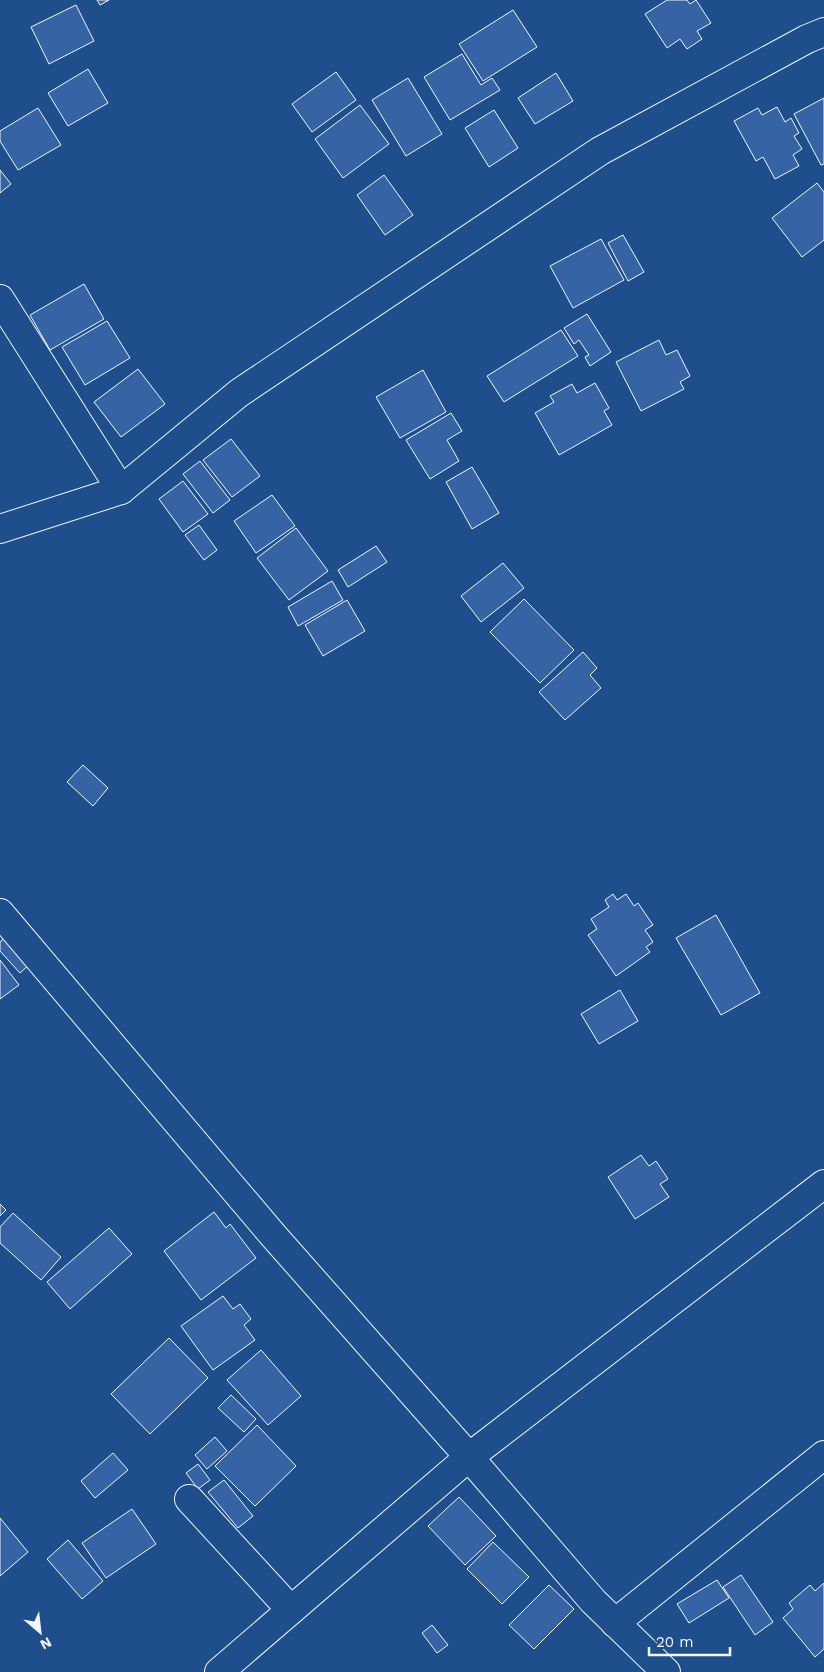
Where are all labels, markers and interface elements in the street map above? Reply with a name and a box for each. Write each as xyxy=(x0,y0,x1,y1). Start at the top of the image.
north arrow xyxy=(15,1607,65,1657)
scale bar xyxy=(649,1624,730,1656)
text: 20 m xyxy=(656,1633,694,1651)
text: N xyxy=(38,1634,54,1653)

